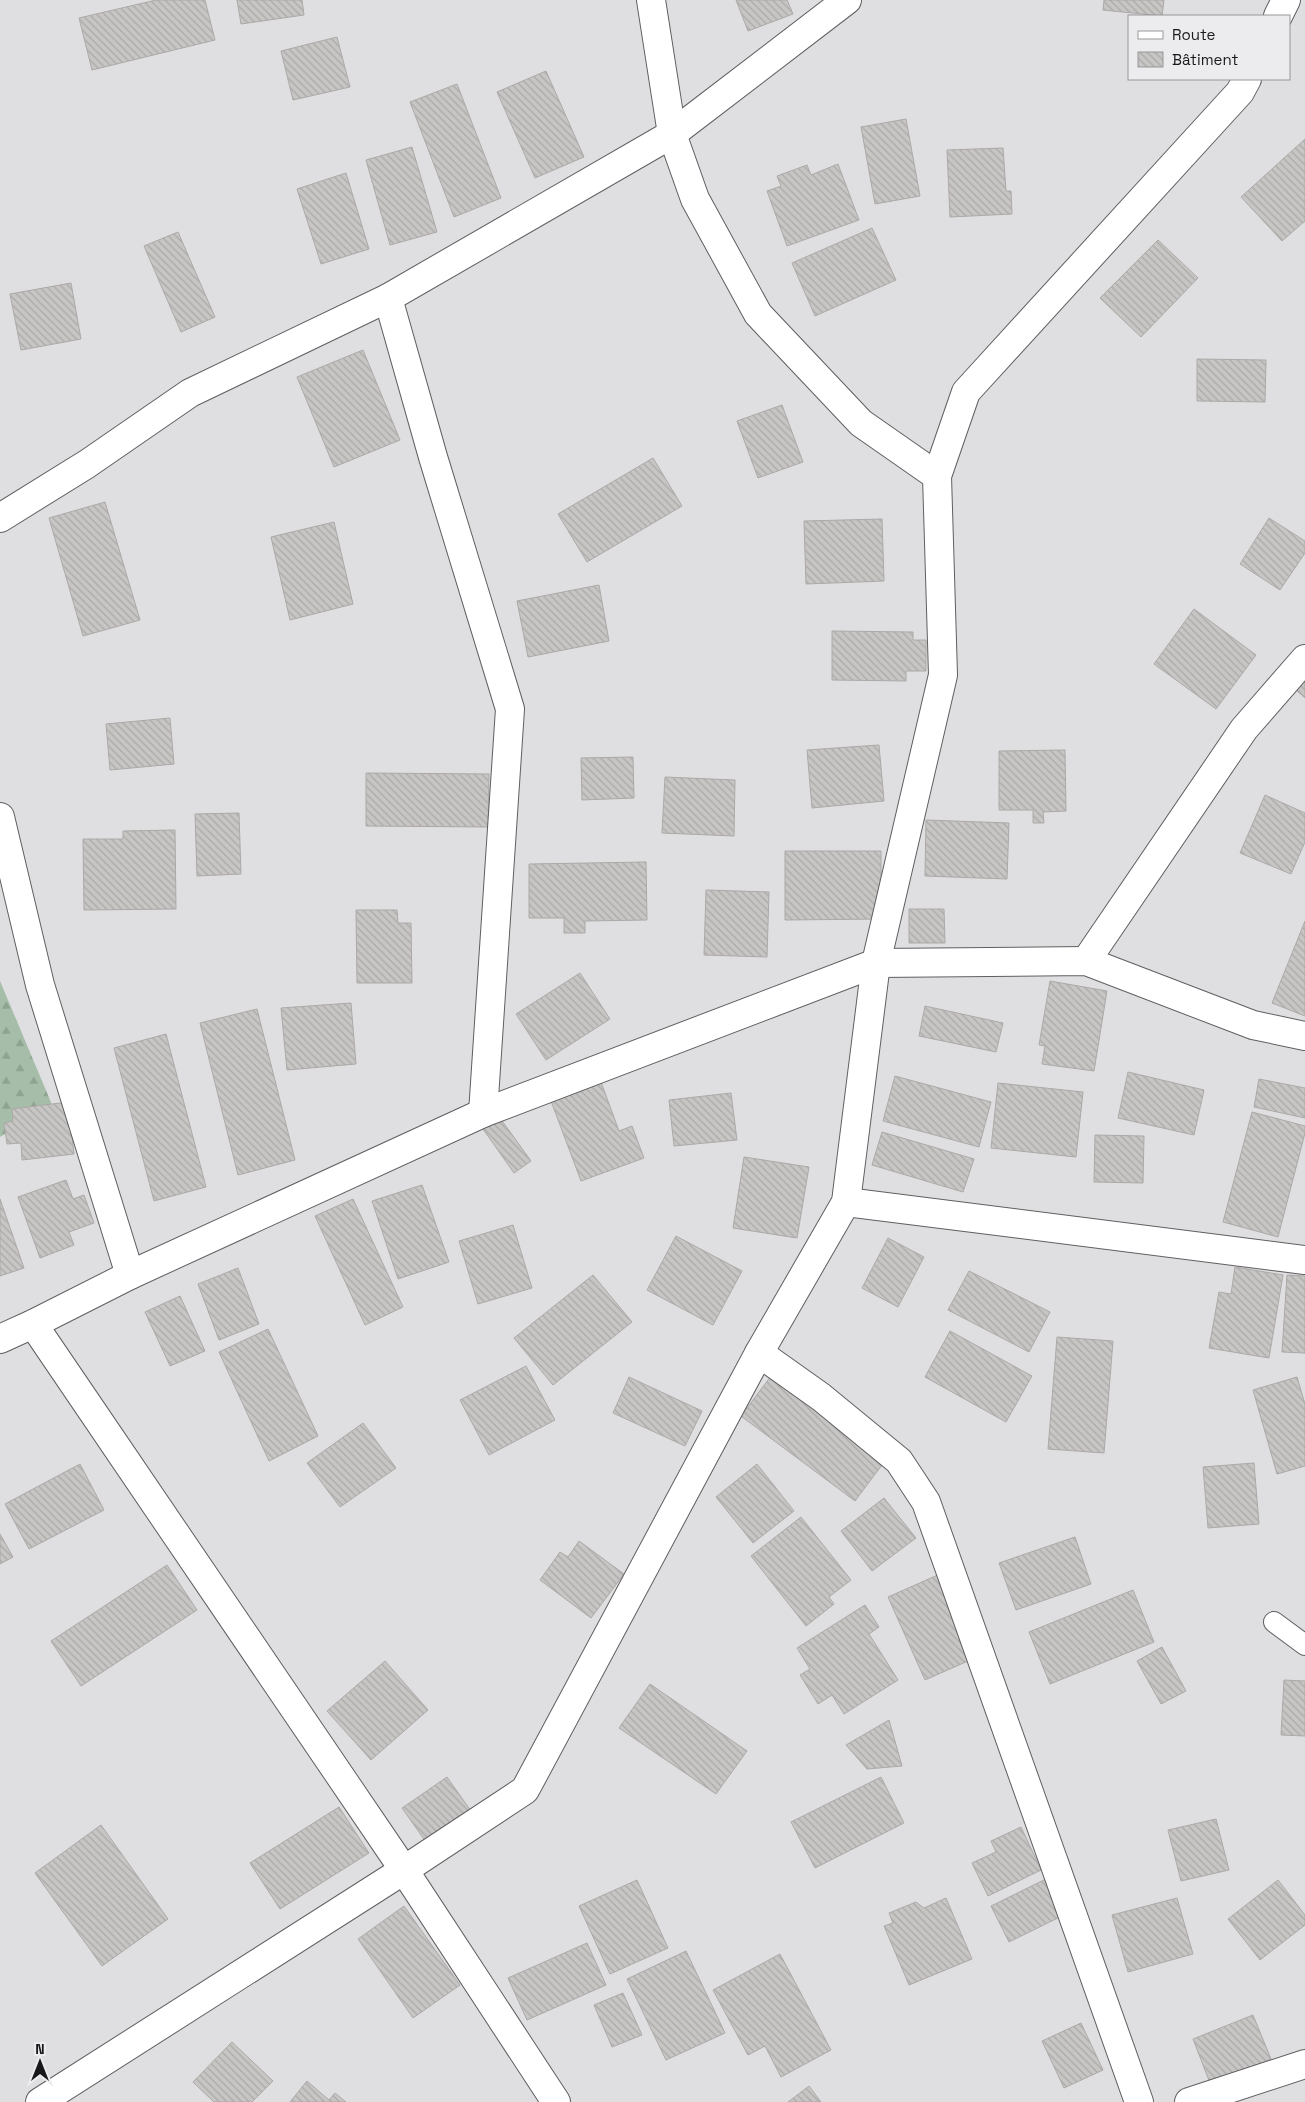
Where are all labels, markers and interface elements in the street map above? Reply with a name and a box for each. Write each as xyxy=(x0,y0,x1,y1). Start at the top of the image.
legend xyxy=(1128,15,1290,80)
text: Route xyxy=(1172,25,1216,44)
text: Bâtiment xyxy=(1172,50,1238,69)
north arrow xyxy=(15,2037,65,2087)
text: N xyxy=(35,2040,45,2058)

